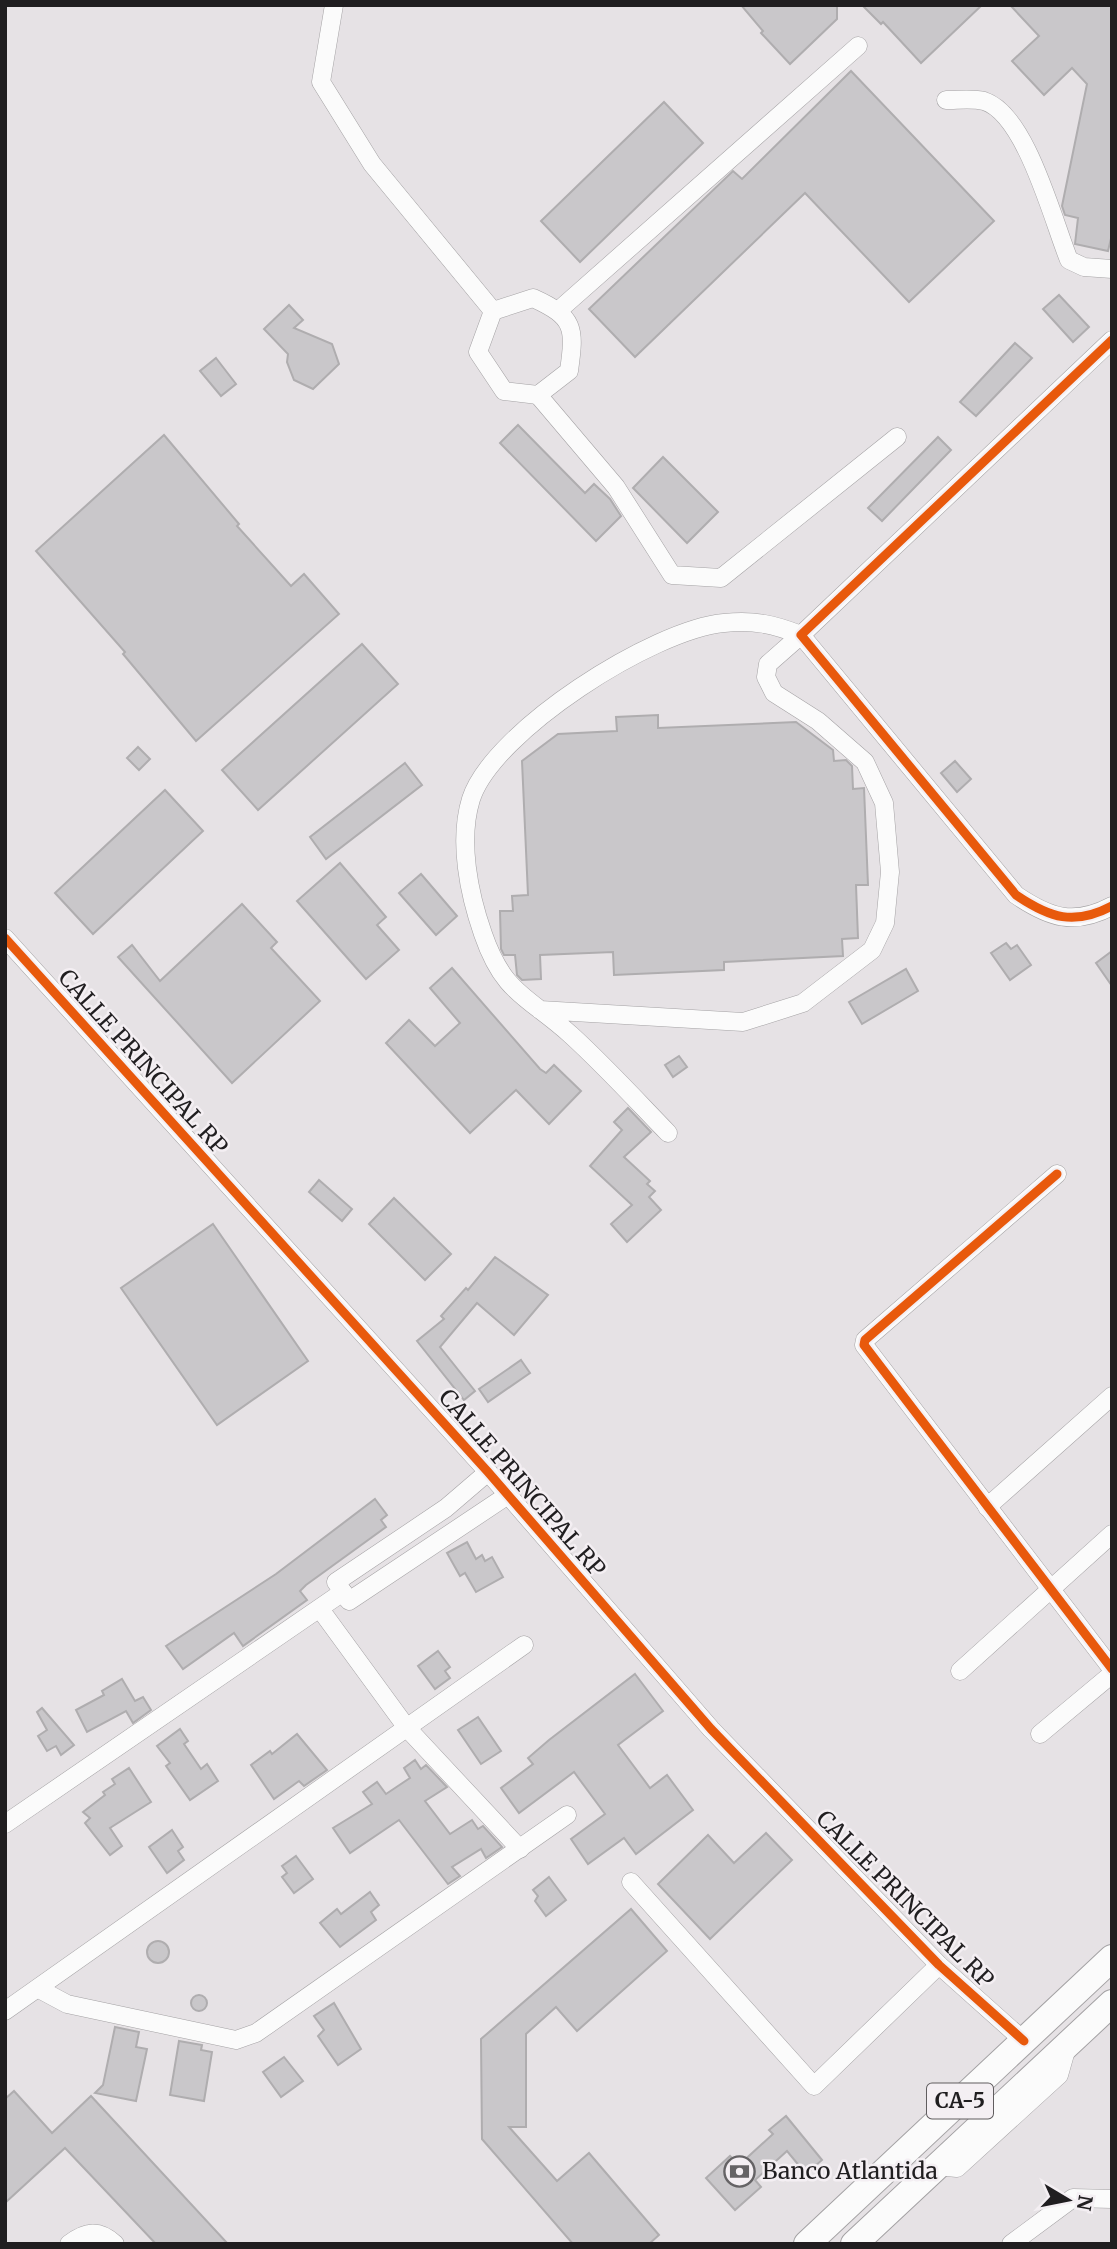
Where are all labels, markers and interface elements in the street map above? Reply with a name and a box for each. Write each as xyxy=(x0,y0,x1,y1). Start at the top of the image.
street label: CALLE PRINCIPAL RP xyxy=(52,963,234,1161)
street label: CALLE PRINCIPAL RP xyxy=(433,1383,612,1583)
street label: CALLE PRINCIPAL RP xyxy=(810,1804,1000,1994)
road number: CA-5 xyxy=(927,2084,993,2118)
bank icon: Banco Atlantida xyxy=(722,2154,756,2188)
place label: Banco Atlantida xyxy=(762,2156,938,2185)
north arrow xyxy=(1033,2165,1103,2235)
text: N xyxy=(1072,2193,1098,2212)

